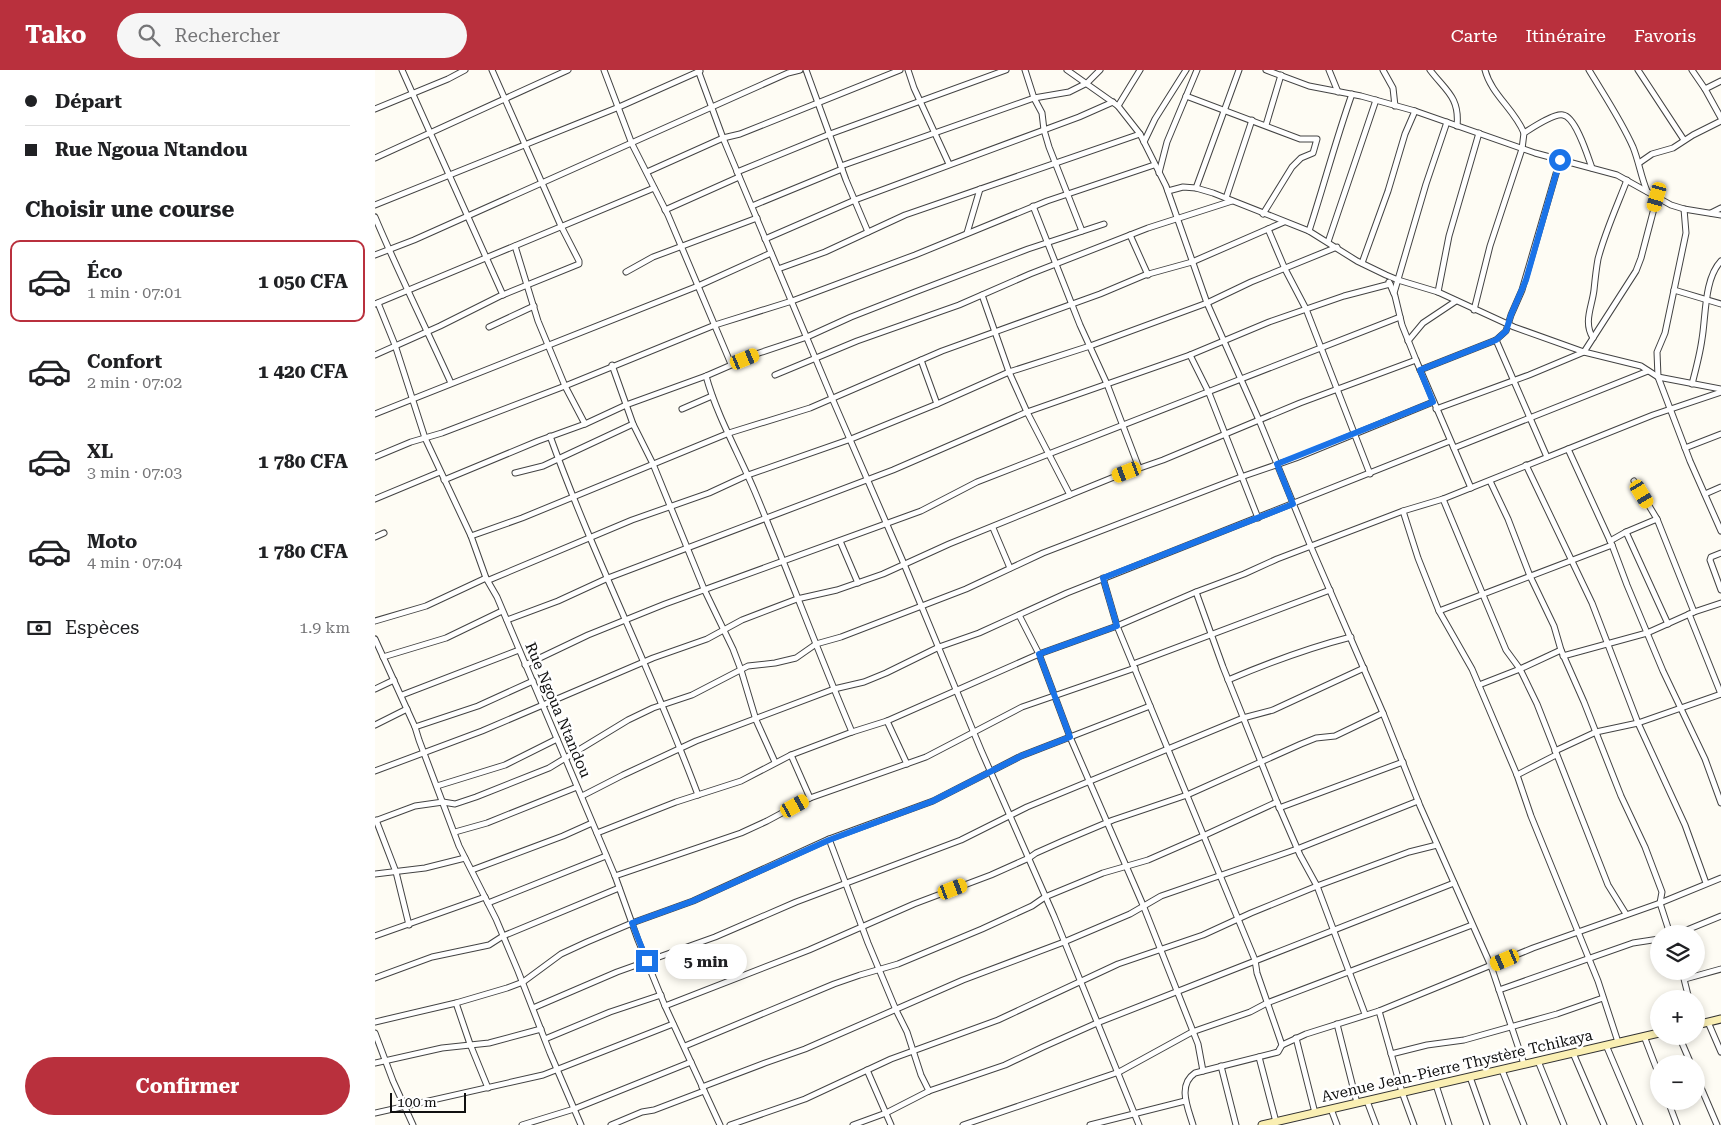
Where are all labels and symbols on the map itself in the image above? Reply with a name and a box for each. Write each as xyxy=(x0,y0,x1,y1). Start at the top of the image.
route start xyxy=(1549,149,1571,171)
car xyxy=(1645,181,1668,213)
car xyxy=(728,346,761,372)
car xyxy=(1110,460,1143,484)
car xyxy=(1627,477,1656,511)
street label: Rue Ngoua Ntandou xyxy=(521,640,595,781)
car xyxy=(778,792,811,820)
car xyxy=(936,877,969,901)
callout: 5 min xyxy=(665,944,747,978)
car xyxy=(1488,947,1521,973)
route end xyxy=(636,950,658,972)
street label: Avenue Jean-Pierre Thystère Tchikaya xyxy=(1320,1026,1594,1106)
scale bar xyxy=(390,1090,466,1113)

